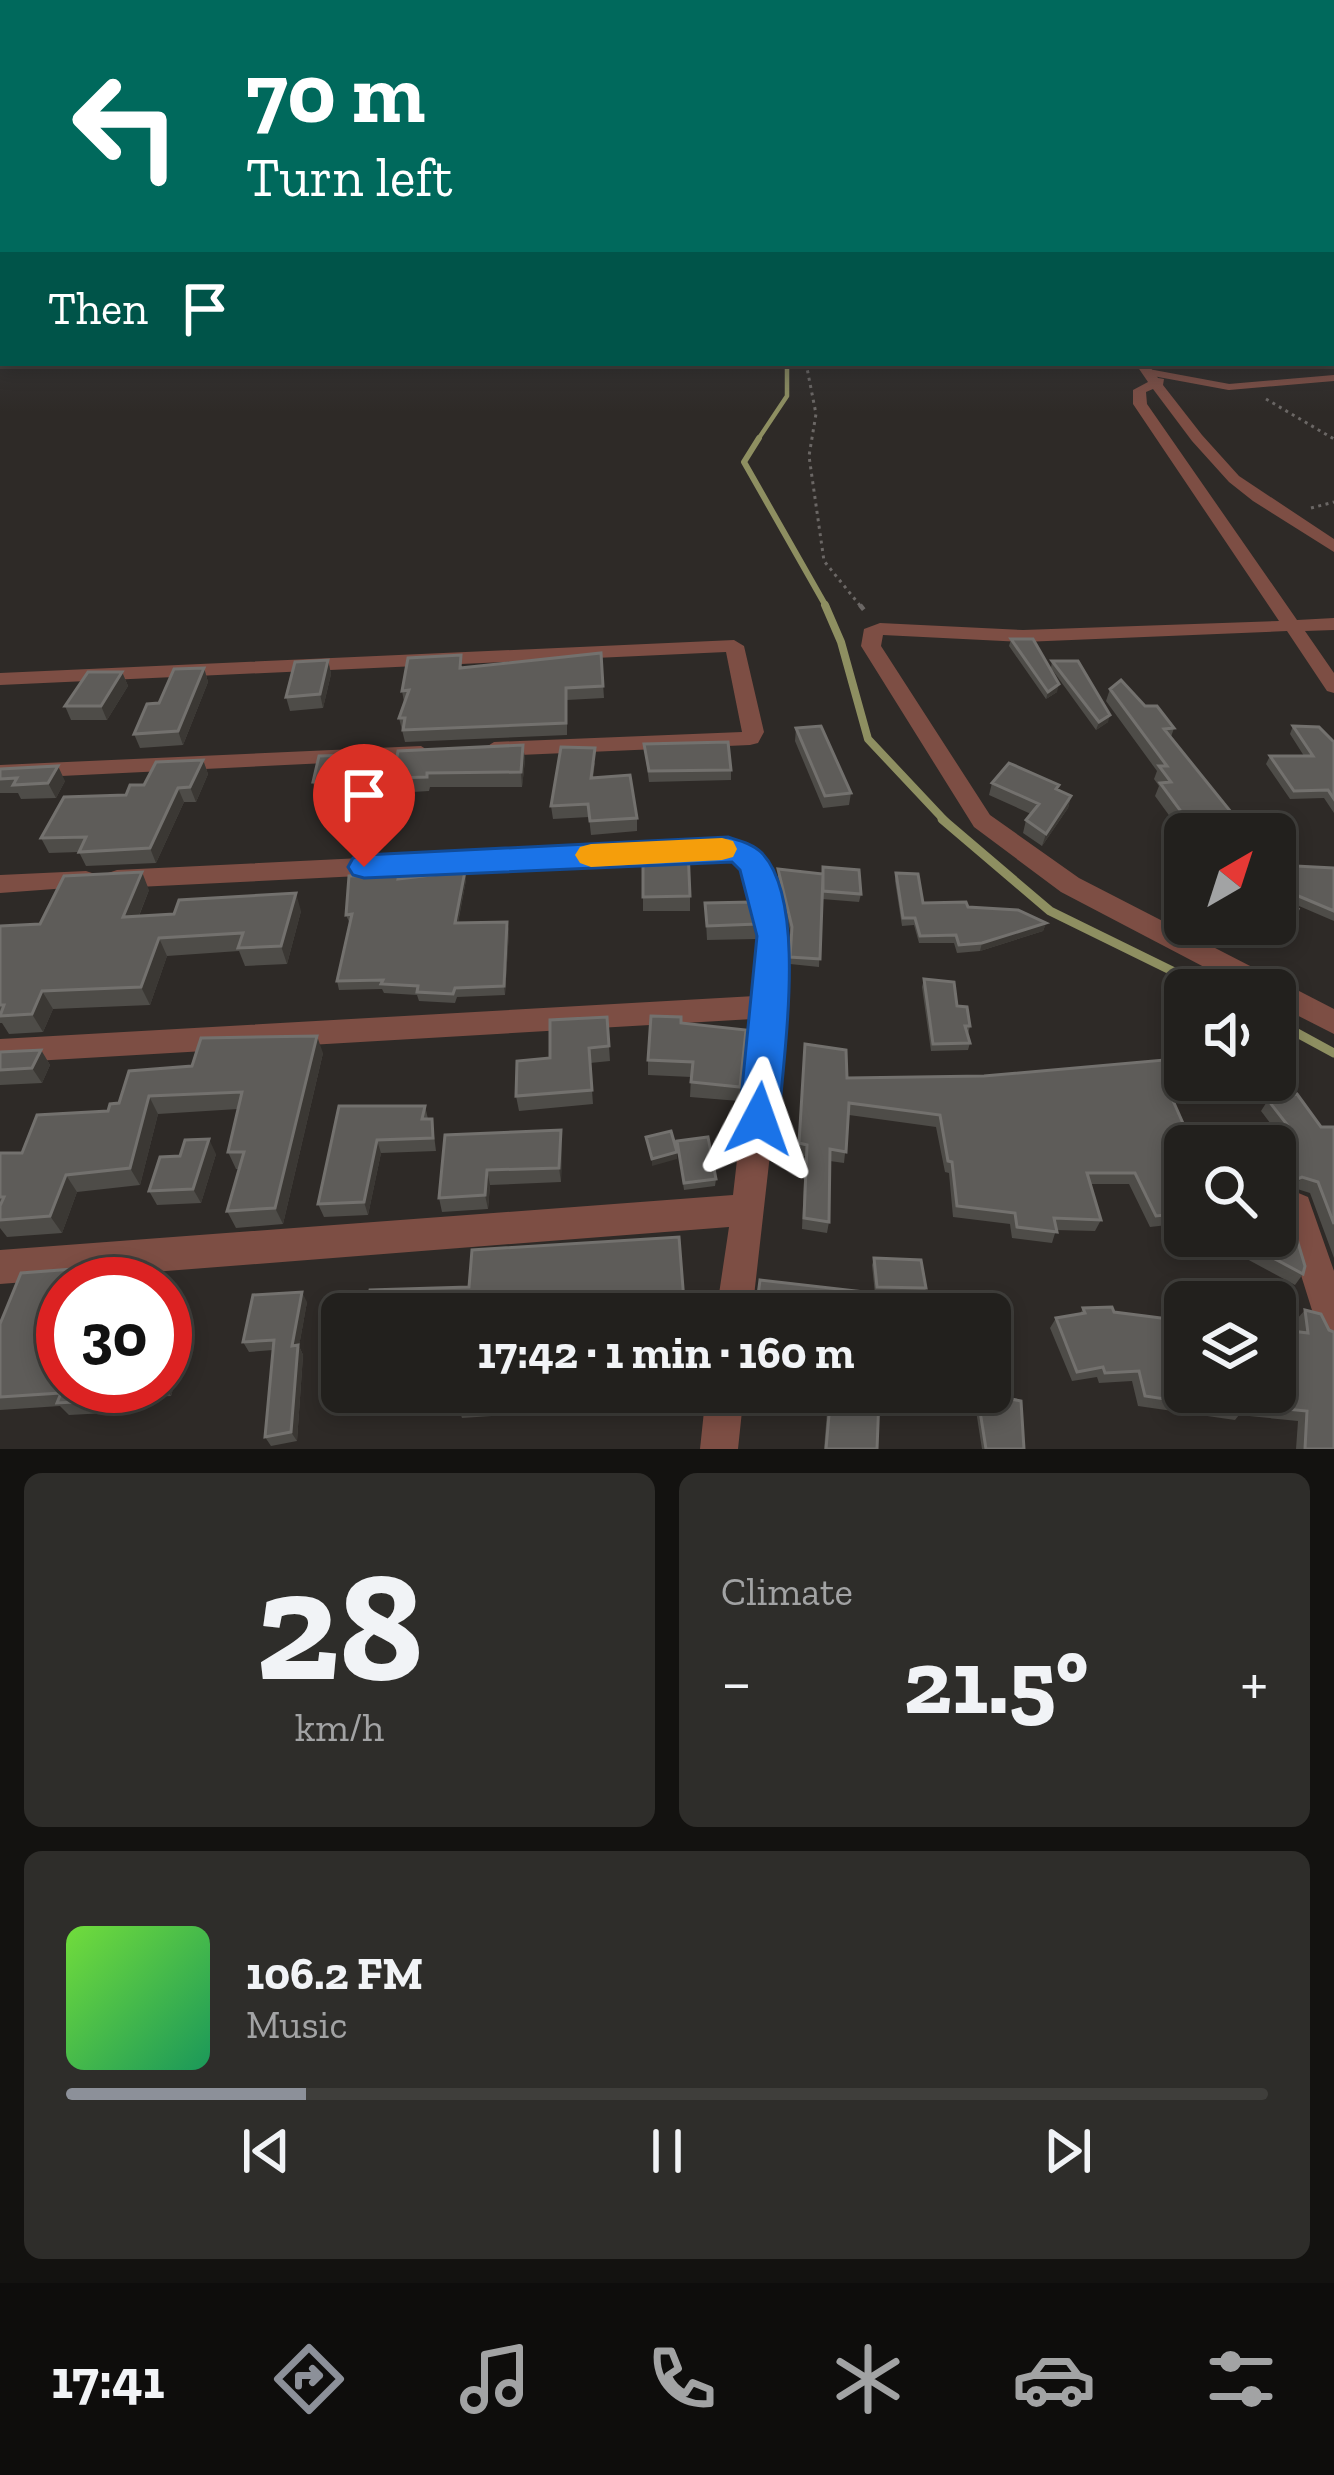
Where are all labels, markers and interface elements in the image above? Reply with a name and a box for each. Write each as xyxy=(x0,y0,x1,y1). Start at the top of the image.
text: 70 m xyxy=(246,43,425,144)
icon: left xyxy=(48,48,204,204)
text: Turn left xyxy=(246,145,453,210)
icon: arrive xyxy=(172,276,238,342)
text: Then xyxy=(48,282,148,336)
pin xyxy=(313,744,415,867)
icon: arrive xyxy=(331,762,397,828)
north arrow xyxy=(1164,813,1296,945)
map controls xyxy=(1164,813,1296,1413)
button: sound xyxy=(1164,969,1296,1101)
position arrow xyxy=(696,1056,822,1182)
button: search xyxy=(1164,1125,1296,1257)
speed limit sign: 30 xyxy=(36,1257,192,1413)
button: layers xyxy=(1164,1281,1296,1413)
text: 17:42 · 1 min · 160 m xyxy=(477,1326,855,1380)
text: 28 xyxy=(256,1532,423,1719)
text: Climate xyxy=(721,1568,853,1615)
text: 21.5° xyxy=(904,1628,1088,1736)
text: − xyxy=(721,1643,752,1722)
text: + xyxy=(1240,1643,1268,1722)
text: km/h xyxy=(295,1704,384,1751)
text: 106.2 FM xyxy=(246,1947,423,2001)
text: Music xyxy=(246,2001,348,2048)
icon: previous xyxy=(233,2118,299,2184)
icon: pause xyxy=(634,2118,700,2184)
icon: next xyxy=(1035,2118,1101,2184)
icon: directions xyxy=(267,2337,351,2421)
icon: music xyxy=(453,2337,537,2421)
icon: phone xyxy=(640,2337,724,2421)
icon: climate xyxy=(826,2337,910,2421)
icon: car xyxy=(1012,2337,1096,2421)
icon: filters xyxy=(1199,2337,1283,2421)
text: 17:41 xyxy=(51,2347,165,2412)

